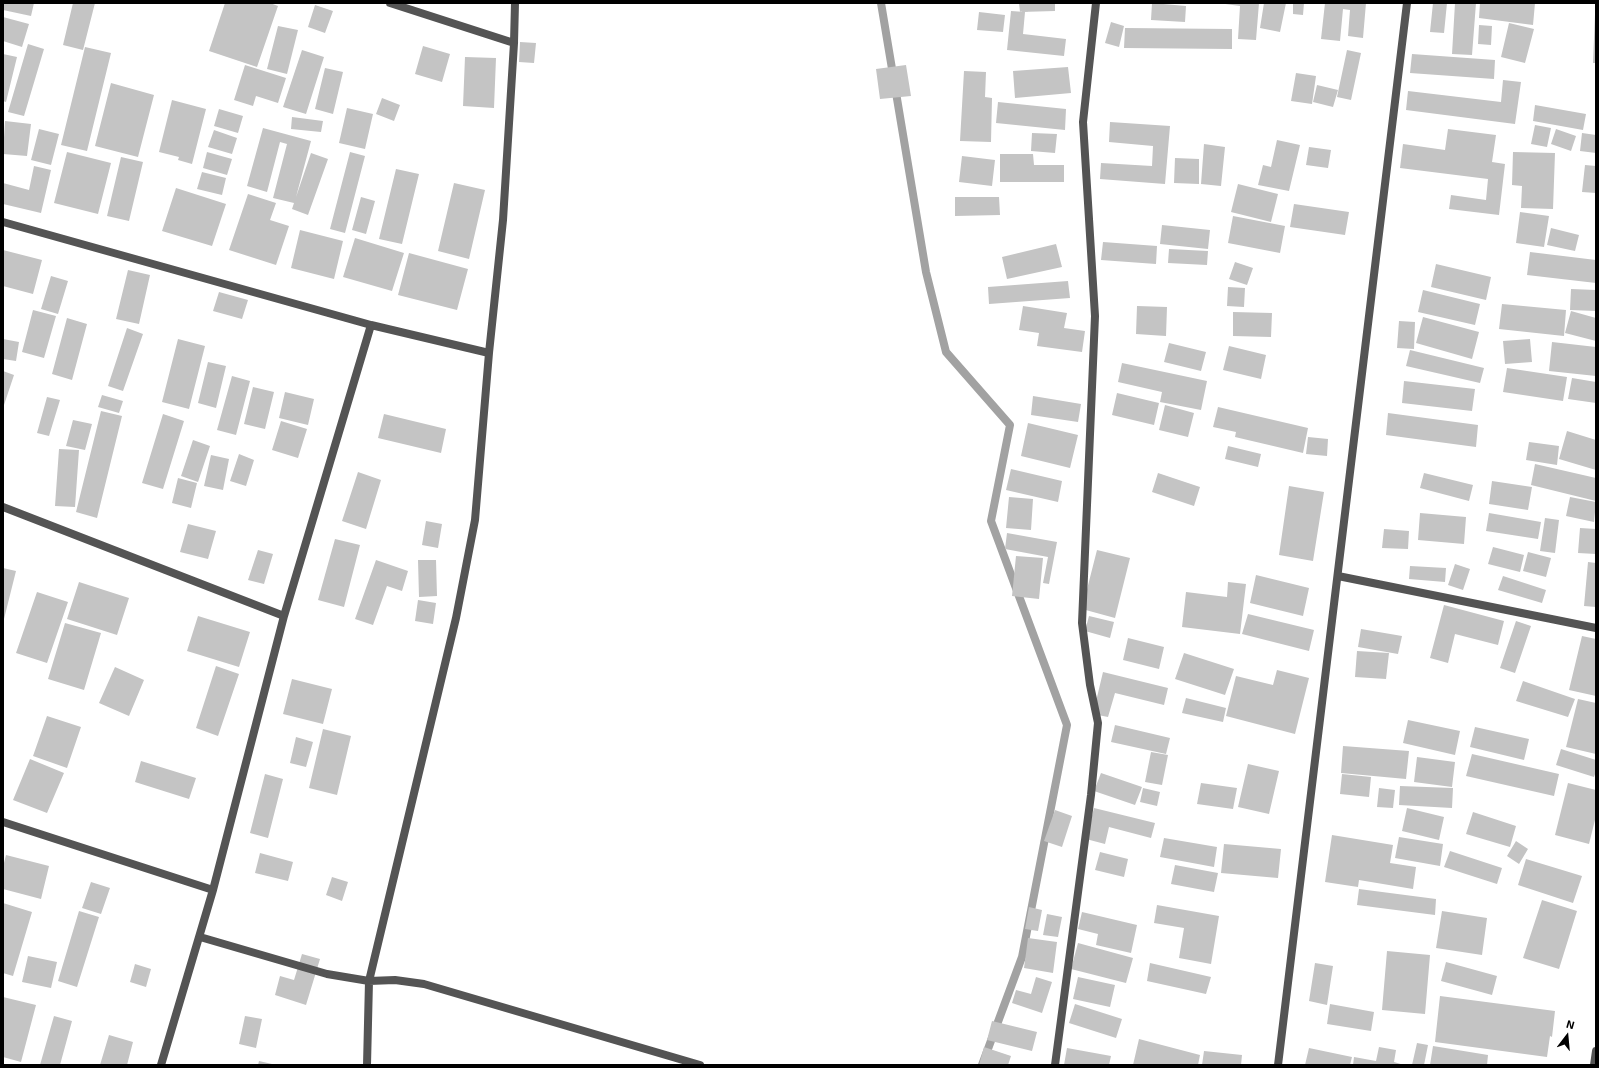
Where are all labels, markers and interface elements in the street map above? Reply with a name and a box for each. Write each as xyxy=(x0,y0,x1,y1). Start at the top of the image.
north arrow xyxy=(1547,1016,1587,1056)
text: N xyxy=(1565,1017,1576,1031)

